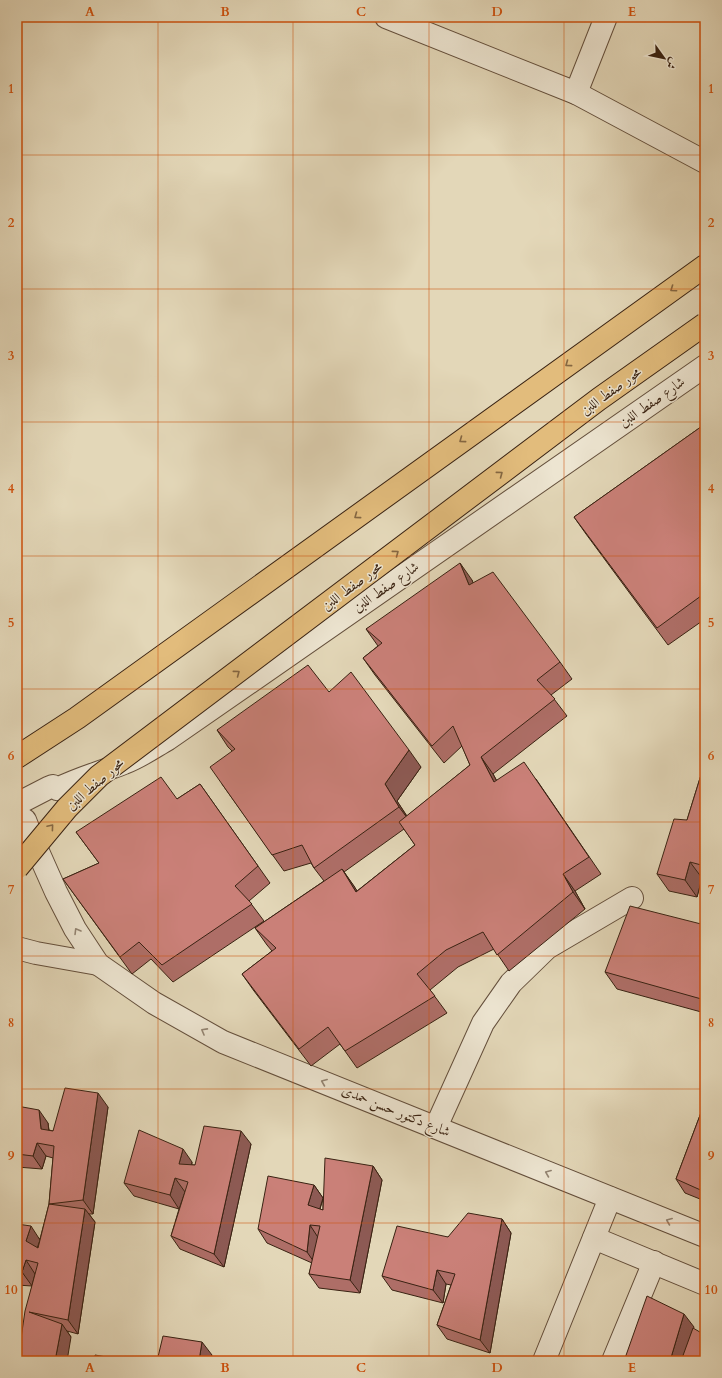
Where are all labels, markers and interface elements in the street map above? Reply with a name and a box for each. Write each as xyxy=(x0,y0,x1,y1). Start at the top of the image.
text: A xyxy=(85,3,95,21)
text: B xyxy=(220,3,230,21)
text: C xyxy=(356,3,366,21)
text: D xyxy=(491,3,503,21)
text: E xyxy=(628,3,636,21)
north arrow xyxy=(644,38,684,78)
text: ش xyxy=(663,55,681,72)
text: 1 xyxy=(8,80,14,98)
text: 1 xyxy=(708,80,714,98)
text: 2 xyxy=(8,214,15,232)
text: 2 xyxy=(708,214,715,232)
one-way arrow xyxy=(670,284,677,291)
text: 3 xyxy=(8,347,15,365)
text: 3 xyxy=(708,347,715,365)
one-way arrow xyxy=(565,359,572,366)
street label: محور صفط اللبن xyxy=(577,362,646,420)
street label: شارع صفط اللبن xyxy=(615,372,690,433)
one-way arrow xyxy=(459,435,466,443)
one-way arrow xyxy=(496,472,503,479)
text: 4 xyxy=(8,480,15,498)
text: 4 xyxy=(708,480,715,498)
one-way arrow xyxy=(354,512,361,519)
one-way arrow xyxy=(392,551,399,558)
street label: محور صفط اللبن xyxy=(318,557,386,615)
street label: شارع صفط اللبن xyxy=(349,557,424,618)
text: 5 xyxy=(8,614,14,632)
text: 5 xyxy=(708,614,714,632)
one-way arrow xyxy=(232,671,239,678)
text: 6 xyxy=(8,747,15,765)
text: 6 xyxy=(708,747,715,765)
street label: محور صفط اللبن xyxy=(62,753,128,814)
one-way arrow xyxy=(46,824,53,832)
text: 7 xyxy=(8,881,15,899)
text: 7 xyxy=(708,881,715,899)
one-way arrow xyxy=(74,929,81,936)
text: 8 xyxy=(8,1014,14,1032)
text: 8 xyxy=(708,1014,714,1032)
one-way arrow xyxy=(201,1029,208,1036)
one-way arrow xyxy=(320,1079,327,1087)
street label: شارع دكتور حسن حمدى xyxy=(338,1081,453,1143)
text: 9 xyxy=(8,1147,15,1165)
text: 9 xyxy=(708,1147,715,1165)
one-way arrow xyxy=(545,1169,552,1177)
one-way arrow xyxy=(665,1218,672,1226)
text: 10 xyxy=(4,1281,18,1299)
text: 10 xyxy=(704,1281,718,1299)
text: A xyxy=(85,1359,95,1377)
text: B xyxy=(220,1359,230,1377)
text: C xyxy=(356,1359,366,1377)
text: D xyxy=(491,1359,503,1377)
text: E xyxy=(628,1359,636,1377)

